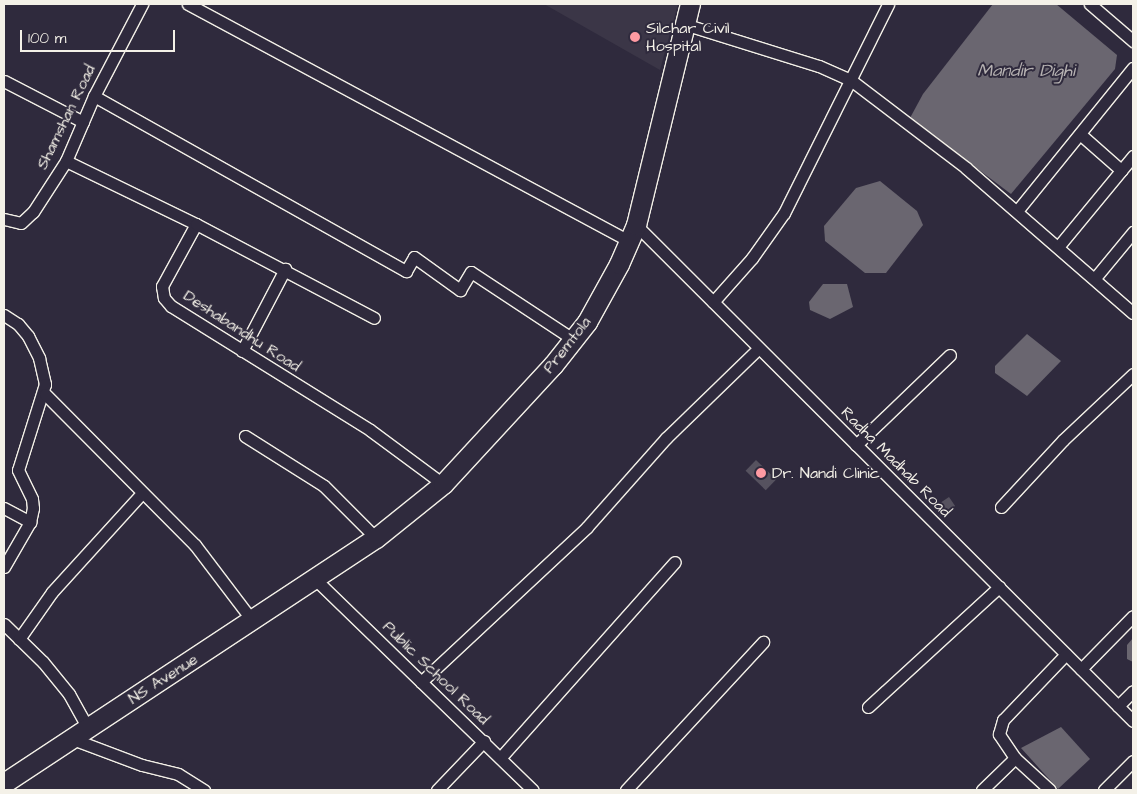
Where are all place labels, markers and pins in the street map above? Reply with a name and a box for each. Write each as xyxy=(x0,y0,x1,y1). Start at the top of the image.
place label: Silchar Civil Hospital xyxy=(646,18,730,56)
marker: Silchar Civil Hospital xyxy=(628,30,642,44)
place label: Dr. Nandi Clinic xyxy=(772,463,880,483)
marker: Dr. Nandi Clinic xyxy=(754,466,768,480)

